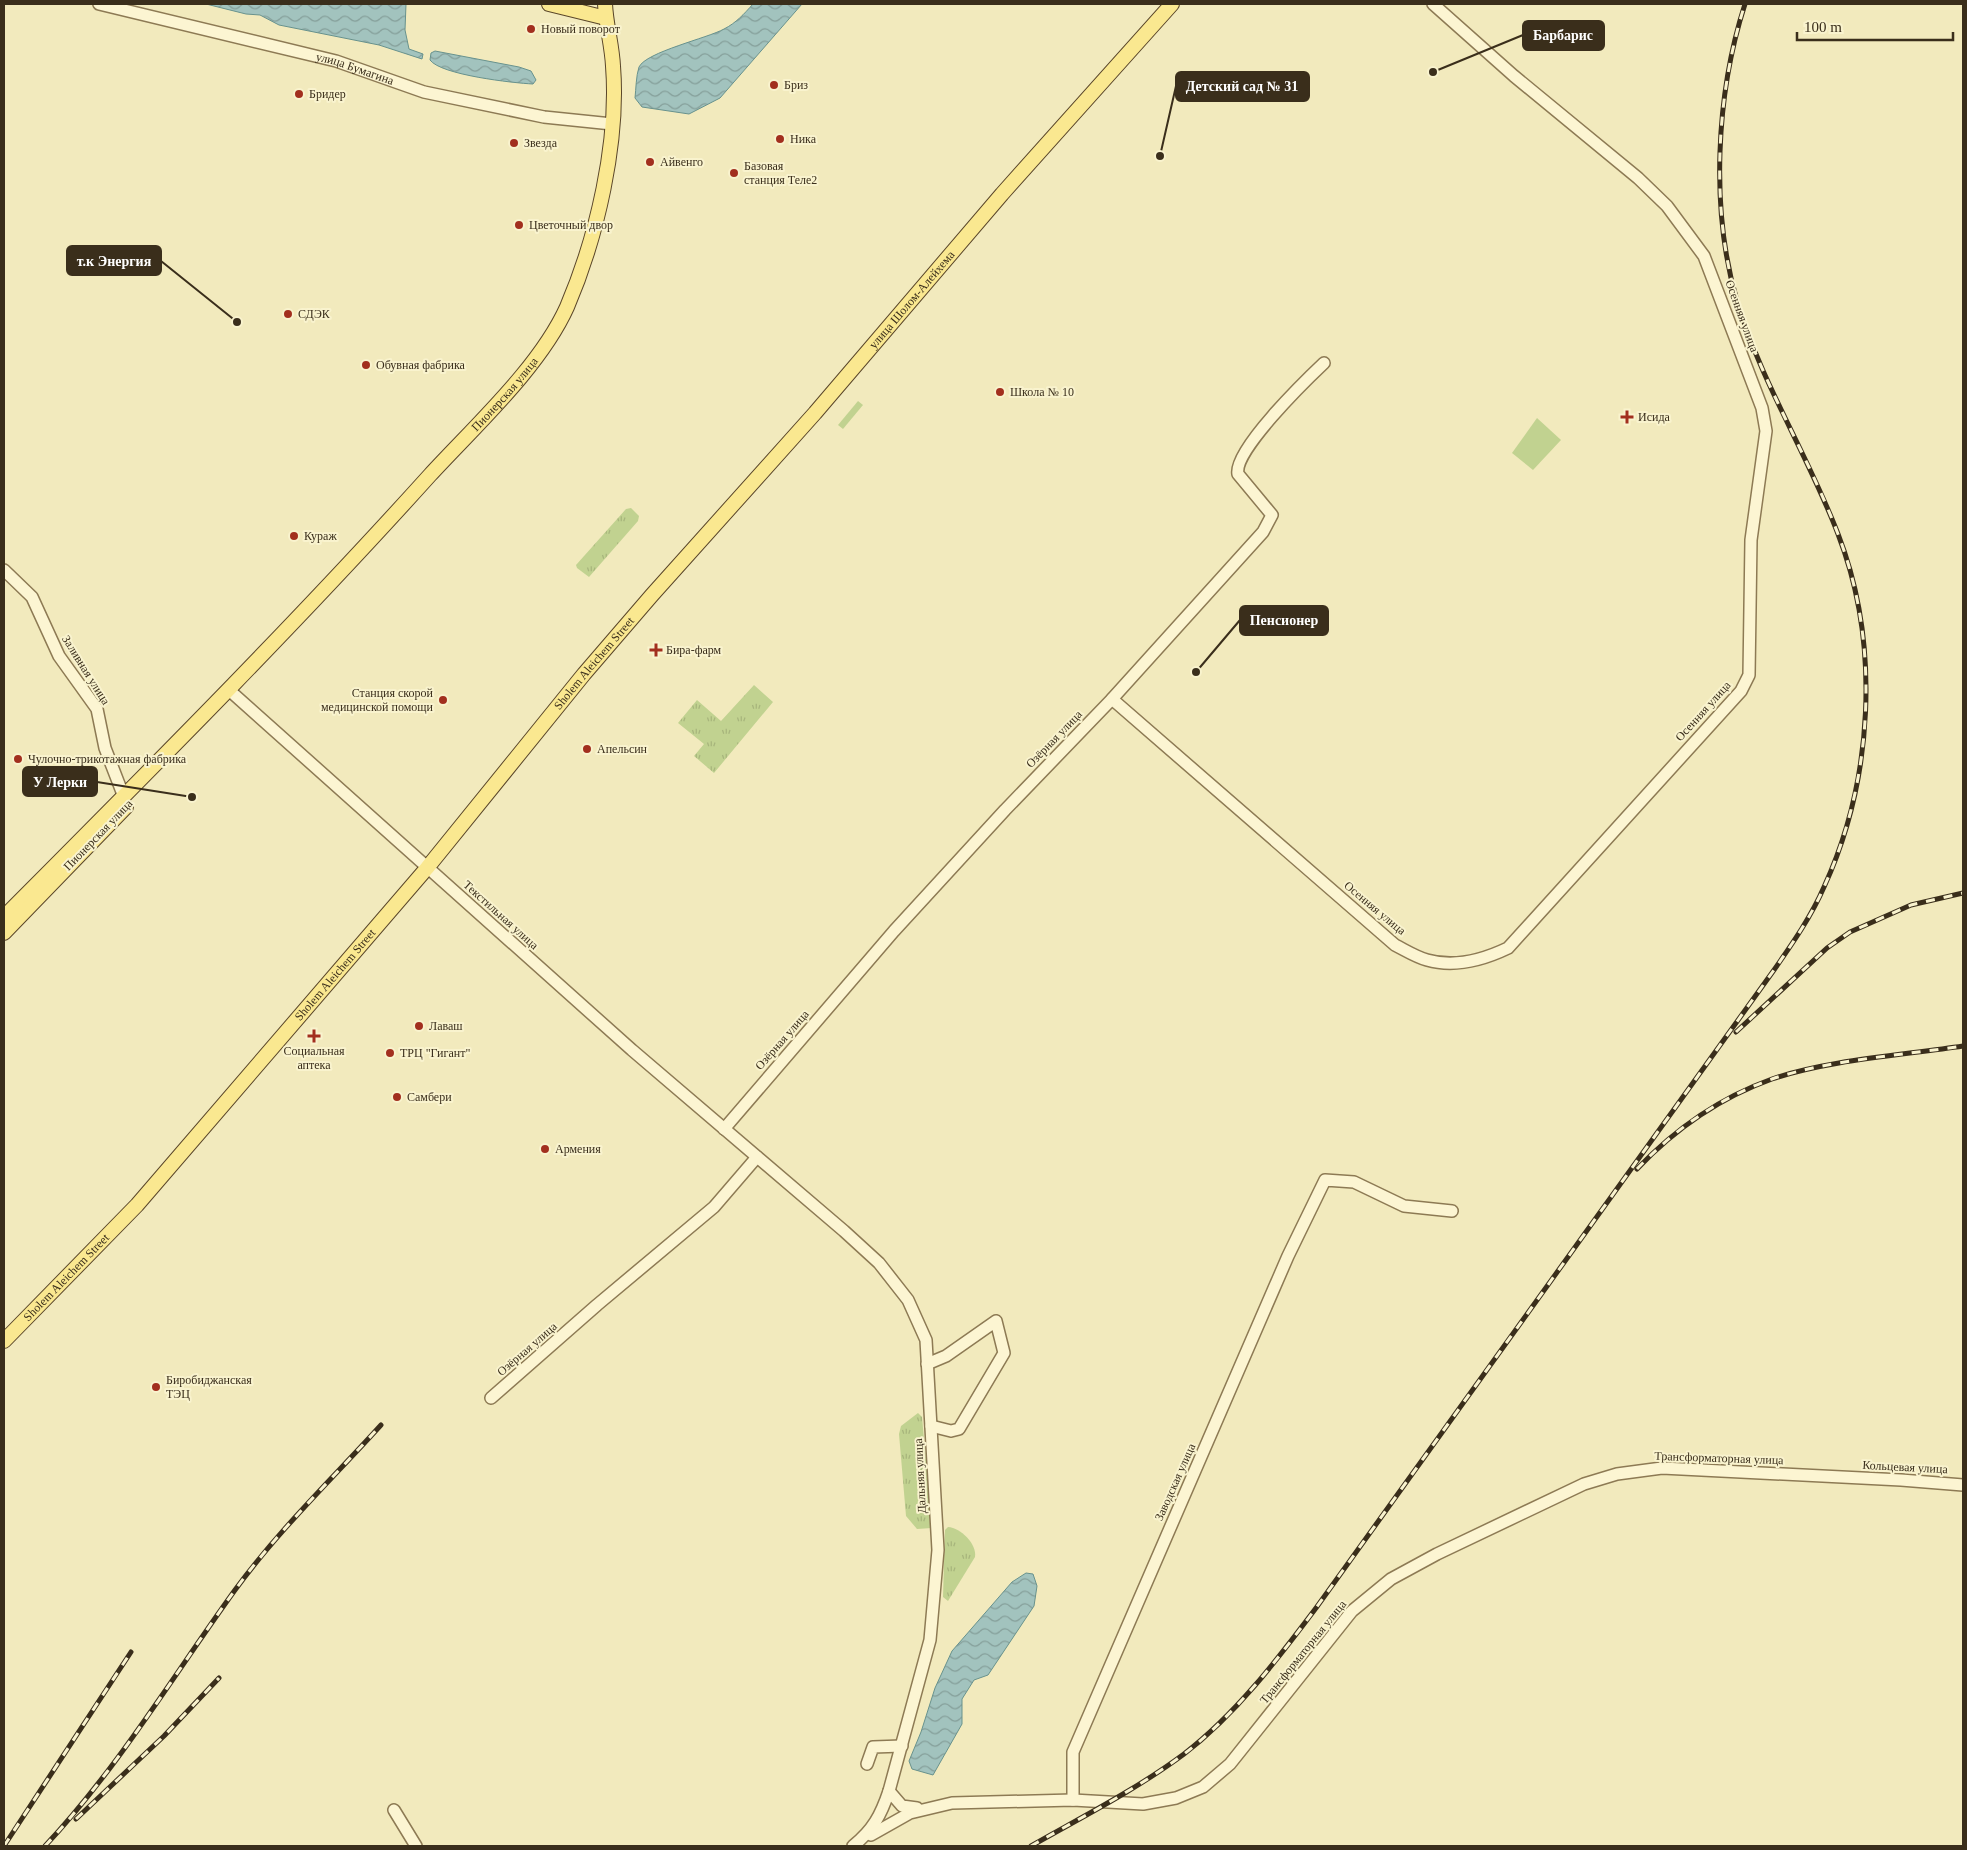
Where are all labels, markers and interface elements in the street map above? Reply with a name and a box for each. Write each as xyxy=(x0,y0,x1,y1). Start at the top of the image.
scale bar xyxy=(1797,10,1953,42)
text: 100 m xyxy=(1804,19,1842,35)
callout: Барбарис xyxy=(1523,21,1604,50)
place label: Новый поворот xyxy=(541,22,621,36)
marker: Новый поворот xyxy=(525,23,537,35)
text: Барбарис xyxy=(1533,28,1593,43)
street label: улица Бумагина xyxy=(315,49,396,88)
callout: Детский сад № 31 xyxy=(1176,72,1309,101)
place label: Бриз xyxy=(784,78,808,92)
marker: Бриз xyxy=(768,79,780,91)
text: Детский сад № 31 xyxy=(1186,79,1298,94)
place label: Бридер xyxy=(309,87,346,101)
marker: Бридер xyxy=(293,88,305,100)
place label: Ника xyxy=(790,132,817,146)
marker: Ника xyxy=(774,133,786,145)
place label: Звезда xyxy=(524,136,558,150)
marker: Звезда xyxy=(508,137,520,149)
place label: Айвенго xyxy=(660,155,703,169)
marker: Айвенго xyxy=(644,156,656,168)
place label: Базовая станция Теле2 xyxy=(744,159,817,187)
marker: Базовая станция Теле2 xyxy=(728,167,740,179)
place label: Цветочный двор xyxy=(529,218,613,232)
marker: Цветочный двор xyxy=(513,219,525,231)
callout: т.к Энергия xyxy=(67,246,161,275)
street label: улица Шолом-Алейхема xyxy=(866,247,958,351)
text: т.к Энергия xyxy=(77,254,152,269)
street label: Осенняя улица xyxy=(1722,278,1762,355)
place label: СДЭК xyxy=(298,307,331,321)
marker: СДЭК xyxy=(282,308,294,320)
street label: Пионерская улица xyxy=(469,354,541,434)
place label: Обувная фабрика xyxy=(376,358,466,372)
marker: Обувная фабрика xyxy=(360,359,372,371)
place label: Школа № 10 xyxy=(1010,385,1074,399)
marker: Школа № 10 xyxy=(994,386,1006,398)
marker: Исида xyxy=(1620,410,1634,424)
place label: Исида xyxy=(1638,410,1671,424)
place label: Кураж xyxy=(304,529,337,543)
marker: Кураж xyxy=(288,530,300,542)
callout: Пенсионер xyxy=(1240,606,1328,635)
text: Пенсионер xyxy=(1250,613,1318,628)
street label: Sholem Aleichem Street xyxy=(551,614,637,712)
street label: Заливная улица xyxy=(59,633,113,708)
place label: Бира-фарм xyxy=(666,643,722,657)
marker: Бира-фарм xyxy=(650,644,662,656)
street label: Осенняя улица xyxy=(1672,678,1734,744)
place label: Станция скорой медицинской помощи xyxy=(321,686,434,714)
marker: Станция скорой медицинской помощи xyxy=(437,694,449,706)
street label: Озёрная улица xyxy=(1023,707,1085,771)
place label: Апельсин xyxy=(597,742,648,756)
marker: Апельсин xyxy=(581,743,593,755)
place label: Чулочно-трикотажная фабрика xyxy=(28,752,187,766)
marker: Чулочно-трикотажная фабрика xyxy=(12,753,24,765)
callout: У Лерки xyxy=(23,767,97,796)
text: У Лерки xyxy=(33,775,87,790)
street label: Пионерская улица xyxy=(61,796,136,873)
street label: Текстильная улица xyxy=(461,878,542,953)
street label: Осенняя улица xyxy=(1341,878,1409,938)
street label: Sholem Aleichem Street xyxy=(292,925,379,1024)
street label: Озёрная улица xyxy=(752,1007,812,1073)
place label: Лаваш xyxy=(429,1019,463,1033)
marker: Лаваш xyxy=(413,1020,425,1032)
marker: Социальная аптека xyxy=(308,1030,320,1042)
place label: Социальная аптека xyxy=(283,1044,345,1072)
place label: ТРЦ "Гигант" xyxy=(400,1046,470,1060)
marker: ТРЦ "Гигант" xyxy=(384,1047,396,1059)
place label: Самбери xyxy=(407,1090,452,1104)
marker: Самбери xyxy=(391,1091,403,1103)
place label: Армения xyxy=(555,1142,601,1156)
marker: Армения xyxy=(539,1143,551,1155)
street label: Sholem Aleichem Street xyxy=(20,1230,113,1324)
street label: Озёрная улица xyxy=(494,1319,560,1379)
place label: Биробиджанская ТЭЦ xyxy=(166,1373,252,1401)
marker: Биробиджанская ТЭЦ xyxy=(150,1381,162,1393)
street label: Дальняя улица xyxy=(911,1437,929,1514)
street label: Заводская улица xyxy=(1152,1441,1199,1523)
street label: Трансформаторная улица xyxy=(1654,1449,1784,1467)
street label: Кольцевая улица xyxy=(1862,1458,1949,1476)
street label: Трансформаторная улица xyxy=(1257,1597,1350,1707)

